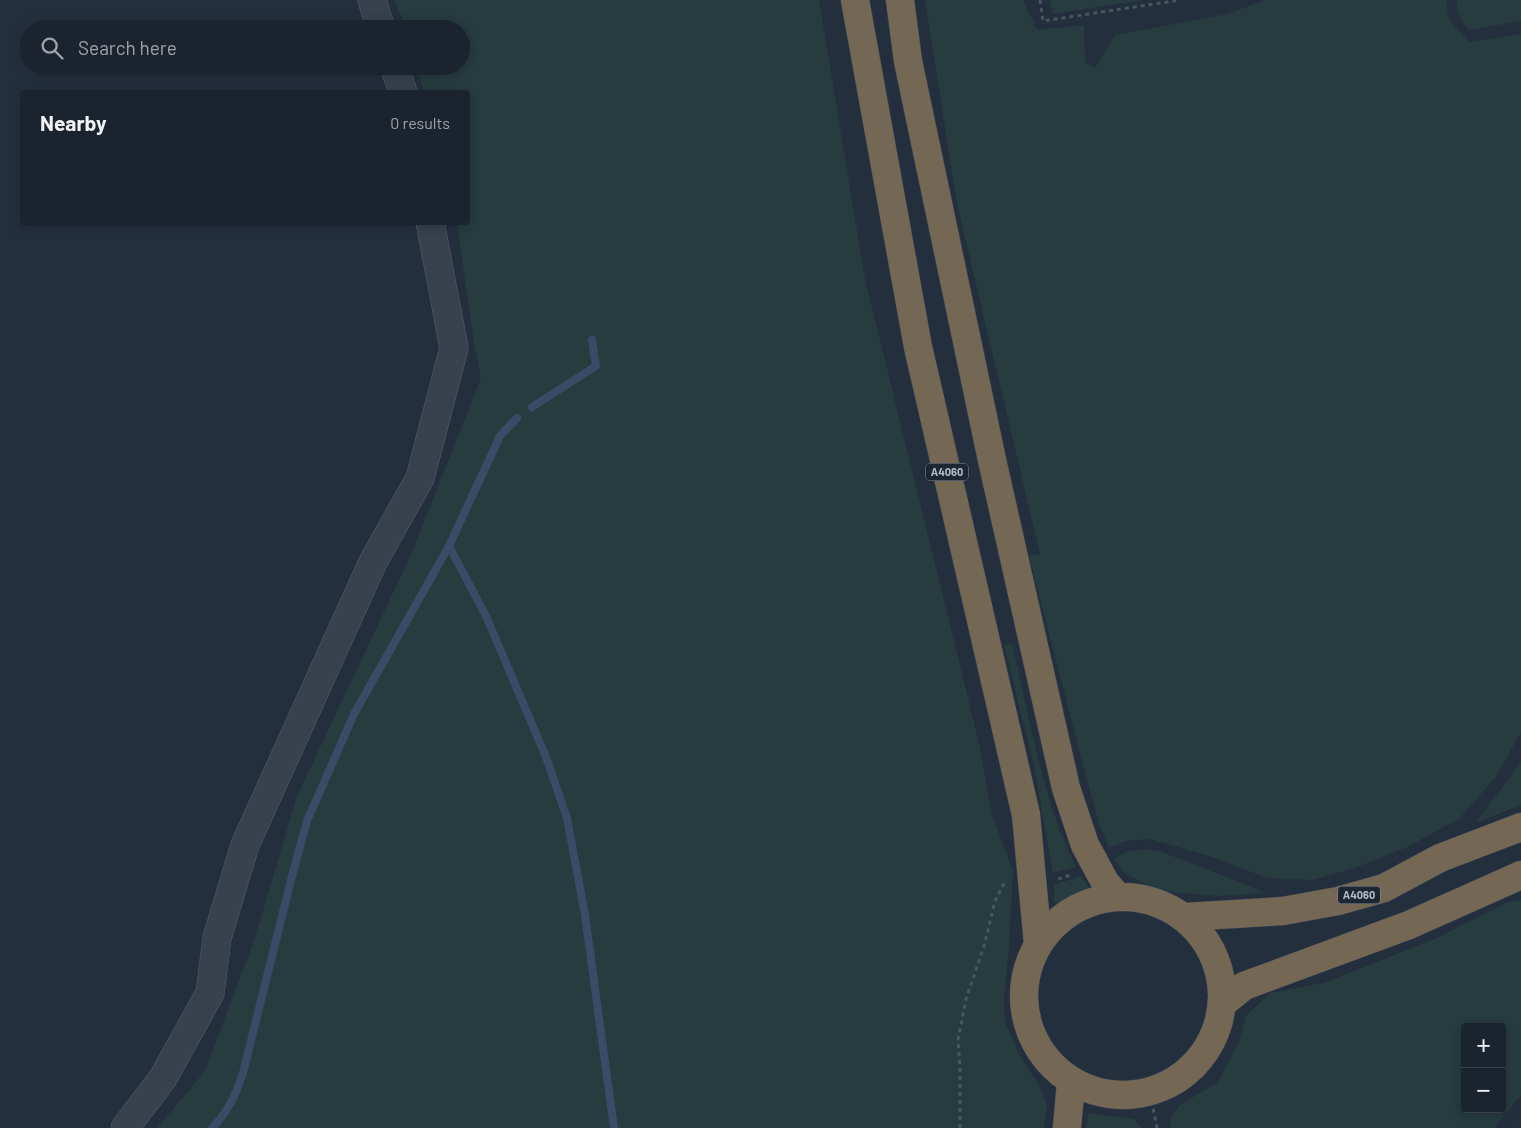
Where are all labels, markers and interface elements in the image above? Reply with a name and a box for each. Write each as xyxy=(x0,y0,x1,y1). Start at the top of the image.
search box xyxy=(20,20,470,75)
icon: search xyxy=(38,34,66,62)
text: Search here xyxy=(78,36,177,59)
text: Nearby xyxy=(40,110,106,135)
text: 0 results xyxy=(390,113,450,132)
road number: A4060 xyxy=(926,464,968,481)
road number: A4060 xyxy=(1338,886,1380,904)
map controls xyxy=(1461,1023,1506,1113)
button: + xyxy=(1461,1023,1506,1068)
button: − xyxy=(1461,1068,1506,1113)

